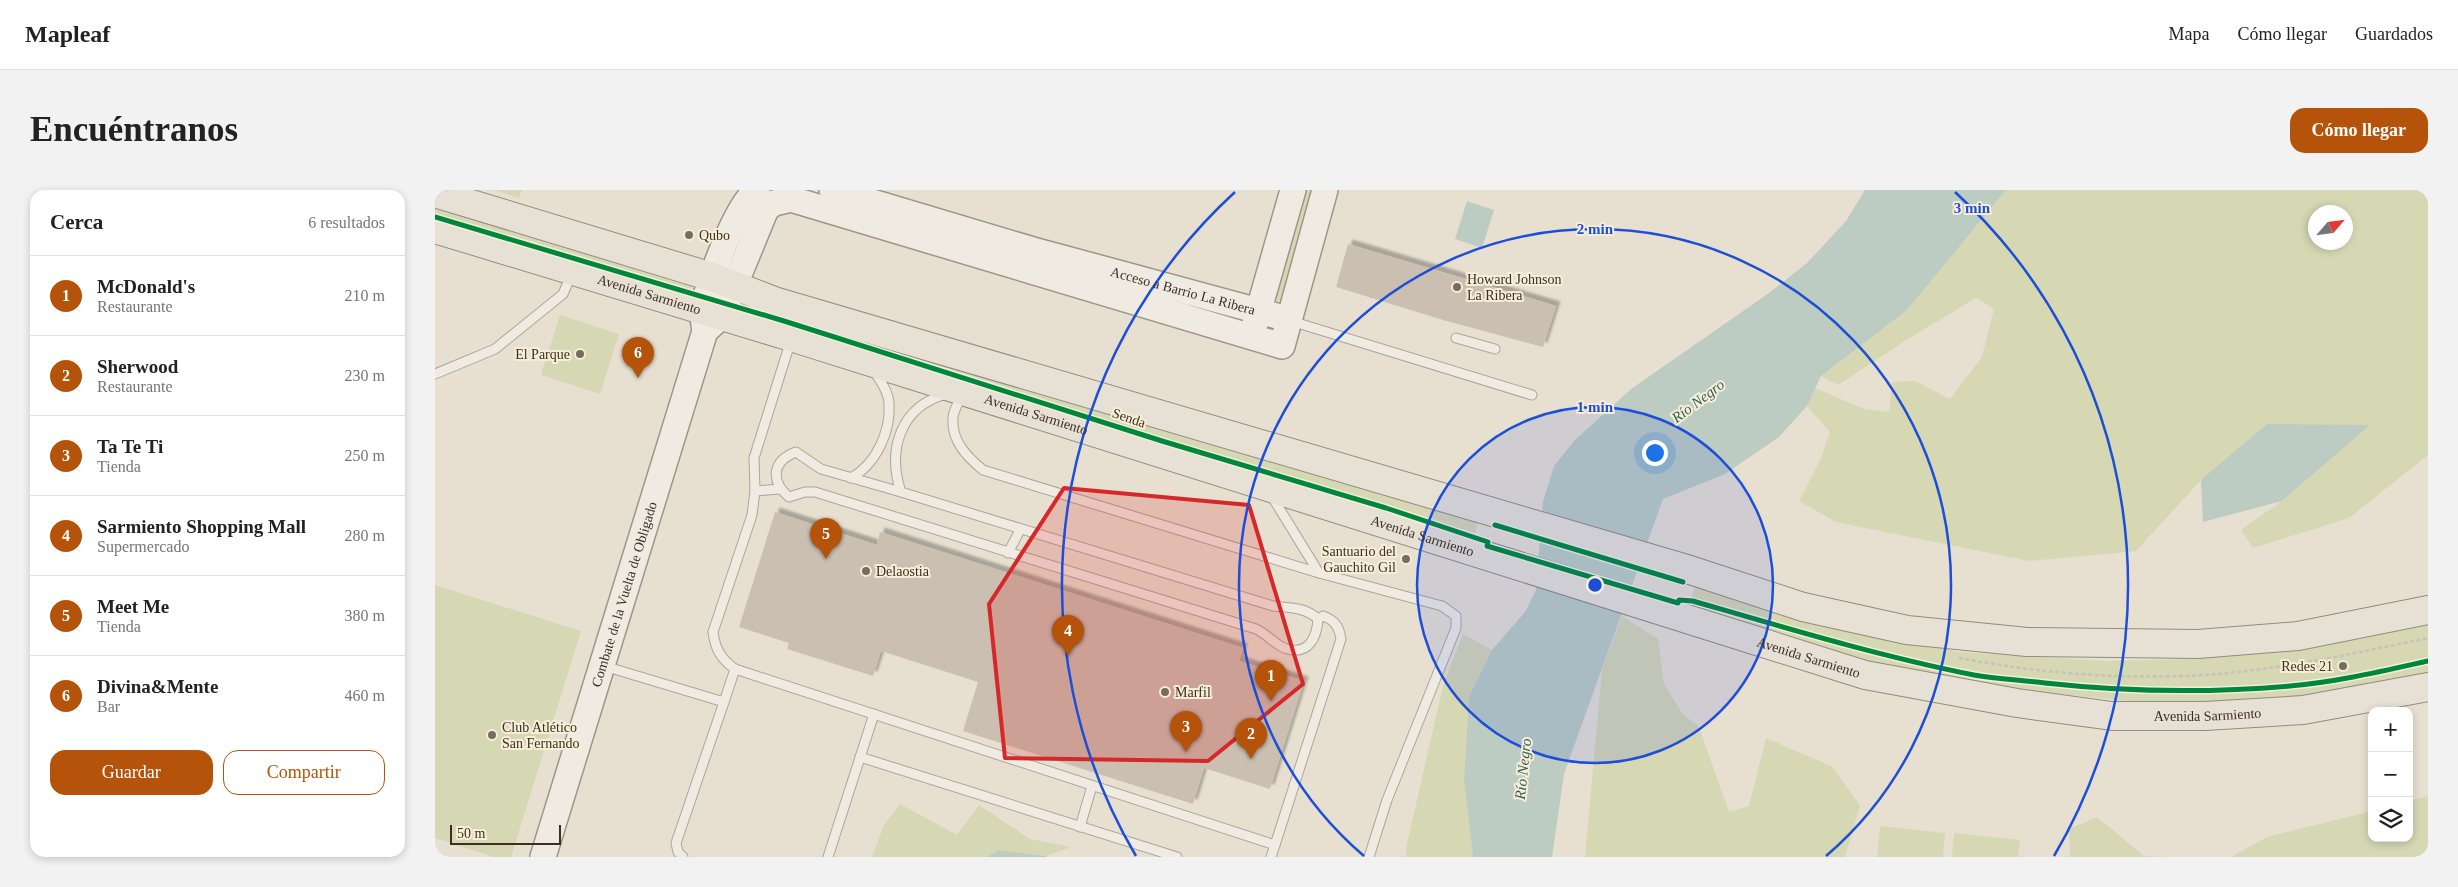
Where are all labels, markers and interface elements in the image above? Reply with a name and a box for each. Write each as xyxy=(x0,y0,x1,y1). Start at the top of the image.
text: Mapleaf xyxy=(25,21,110,47)
text: Mapa xyxy=(2169,24,2210,44)
text: Cómo llegar xyxy=(2238,24,2327,44)
text: Guardados xyxy=(2355,24,2433,44)
button: Cómo llegar xyxy=(2290,108,2428,153)
text: Encuéntranos xyxy=(30,110,238,149)
text: 3 min xyxy=(1954,200,1991,216)
north arrow xyxy=(2308,205,2353,250)
text: Cerca xyxy=(50,210,103,234)
text: 6 resultados xyxy=(308,214,385,231)
text: 2 min xyxy=(1577,221,1614,237)
place label: Qubo xyxy=(699,228,730,243)
marker: Qubo xyxy=(683,229,695,241)
street label: Acceso a Barrio La Ribera xyxy=(1109,264,1258,317)
street label: Avenida Sarmiento xyxy=(596,271,703,317)
place label: Howard Johnson La Ribera xyxy=(1467,272,1562,303)
text: McDonald's xyxy=(97,276,195,297)
marker: Howard Johnson La Ribera xyxy=(1451,281,1463,293)
text: 1 xyxy=(62,287,70,304)
text: 210 m xyxy=(345,287,385,304)
text: Restaurante xyxy=(97,298,173,315)
pin: 6 xyxy=(622,337,654,378)
place label: El Parque xyxy=(515,347,570,362)
marker: El Parque xyxy=(574,348,586,360)
text: Sherwood xyxy=(97,356,178,377)
text: 2 xyxy=(62,367,70,384)
text: 230 m xyxy=(345,367,385,384)
water label: Río Negro xyxy=(1668,376,1728,427)
text: Restaurante xyxy=(97,378,173,395)
street label: Avenida Sarmiento xyxy=(983,391,1090,437)
text: 1 min xyxy=(1577,399,1614,415)
street label: Senda xyxy=(1110,405,1148,431)
text: Ta Te Ti xyxy=(97,436,163,457)
your location xyxy=(1642,440,1668,466)
text: 3 xyxy=(62,447,70,464)
text: 250 m xyxy=(345,447,385,464)
text: Tienda xyxy=(97,458,141,475)
street label: Combate de la Vuelta de Obligado xyxy=(588,500,660,689)
street label: Avenida Sarmiento xyxy=(1369,512,1476,559)
text: Sarmiento Shopping Mall xyxy=(97,516,306,537)
pin: 5 xyxy=(810,518,842,559)
text: 4 xyxy=(62,527,70,544)
text: 280 m xyxy=(345,527,385,544)
text: Supermercado xyxy=(97,538,189,555)
place label: Santuario del Gauchito Gil xyxy=(1322,544,1396,575)
marker: Santuario del Gauchito Gil xyxy=(1400,553,1412,565)
place label: Delaostia xyxy=(876,564,930,579)
marker: Delaostia xyxy=(860,565,872,577)
centre of rings xyxy=(1586,576,1604,594)
text: Meet Me xyxy=(97,596,169,617)
text: 5 xyxy=(62,607,70,624)
text: 380 m xyxy=(345,607,385,624)
pin: 4 xyxy=(1052,615,1084,656)
text: Tienda xyxy=(97,618,141,635)
street label: Avenida Sarmiento xyxy=(1755,634,1862,681)
place label: Redes 21 xyxy=(2281,659,2333,674)
pin: 1 xyxy=(1255,660,1287,701)
marker: Redes 21 xyxy=(2337,660,2349,672)
text: Divina&Mente xyxy=(97,676,218,697)
place label: Marfil xyxy=(1175,685,1211,700)
marker: Marfil xyxy=(1159,686,1171,698)
text: 6 xyxy=(62,687,70,704)
text: 460 m xyxy=(345,687,385,704)
text: Bar xyxy=(97,698,120,715)
street label: Avenida Sarmiento xyxy=(2154,705,2262,724)
map controls xyxy=(2368,707,2413,842)
button: + xyxy=(2368,707,2413,752)
pin: 3 xyxy=(1170,711,1202,752)
pin: 2 xyxy=(1235,718,1267,759)
place label: Club Atlético San Fernando xyxy=(502,720,579,751)
marker: Club Atlético San Fernando xyxy=(486,729,498,741)
water label: Río Negro xyxy=(1512,737,1534,801)
button: Guardar xyxy=(50,750,213,795)
button: Compartir xyxy=(223,750,385,795)
button: − xyxy=(2368,752,2413,797)
button: layers xyxy=(2368,797,2413,842)
scale bar xyxy=(450,822,561,845)
text: 50 m xyxy=(457,826,485,841)

